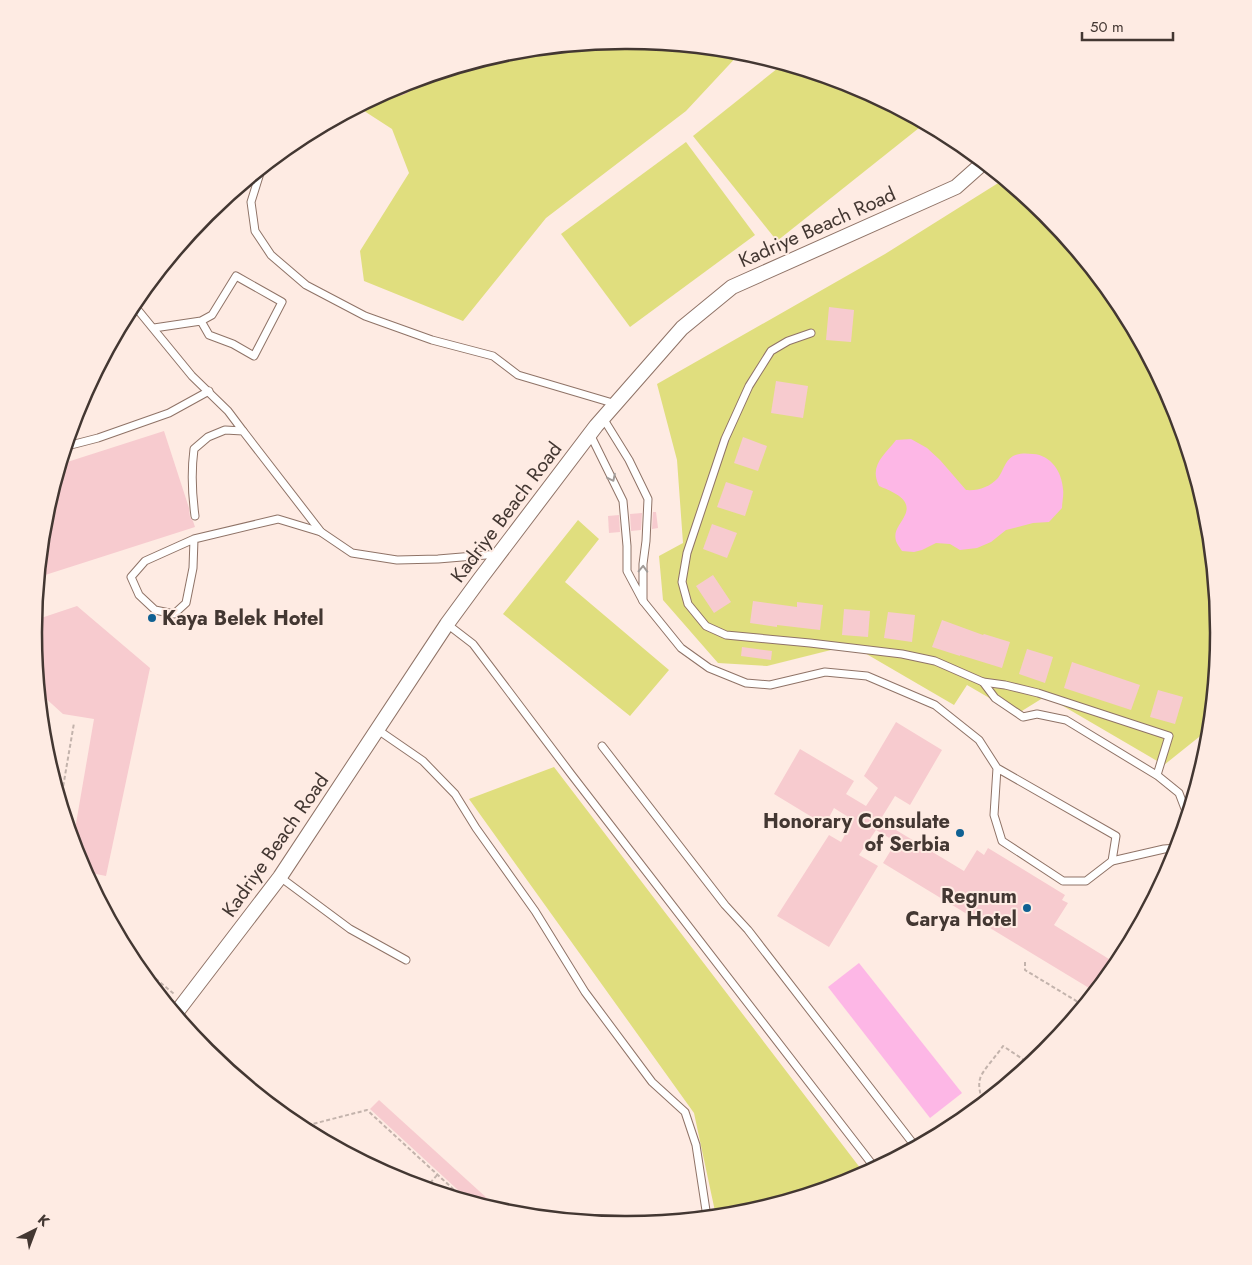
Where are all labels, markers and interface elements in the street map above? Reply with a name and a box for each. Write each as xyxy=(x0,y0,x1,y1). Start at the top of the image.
scale bar xyxy=(1082,10,1173,42)
text: 50 m xyxy=(1090,16,1124,38)
street label: Kadriye Beach Road xyxy=(734,180,901,275)
street label: Kadriye Beach Road xyxy=(444,436,569,589)
one-way arrow xyxy=(605,473,616,482)
one-way arrow xyxy=(638,564,649,572)
place label: Kaya Belek Hotel xyxy=(162,604,324,633)
marker: Kaya Belek Hotel xyxy=(146,612,158,624)
street label: Kadriye Beach Road xyxy=(215,768,336,923)
place label: Honorary Consulate of Serbia xyxy=(763,807,950,859)
marker: Honorary Consulate of Serbia xyxy=(954,827,966,839)
place label: Regnum Carya Hotel xyxy=(905,882,1017,934)
marker: Regnum Carya Hotel xyxy=(1021,902,1033,914)
north arrow xyxy=(10,1205,60,1255)
text: K xyxy=(33,1210,54,1231)

